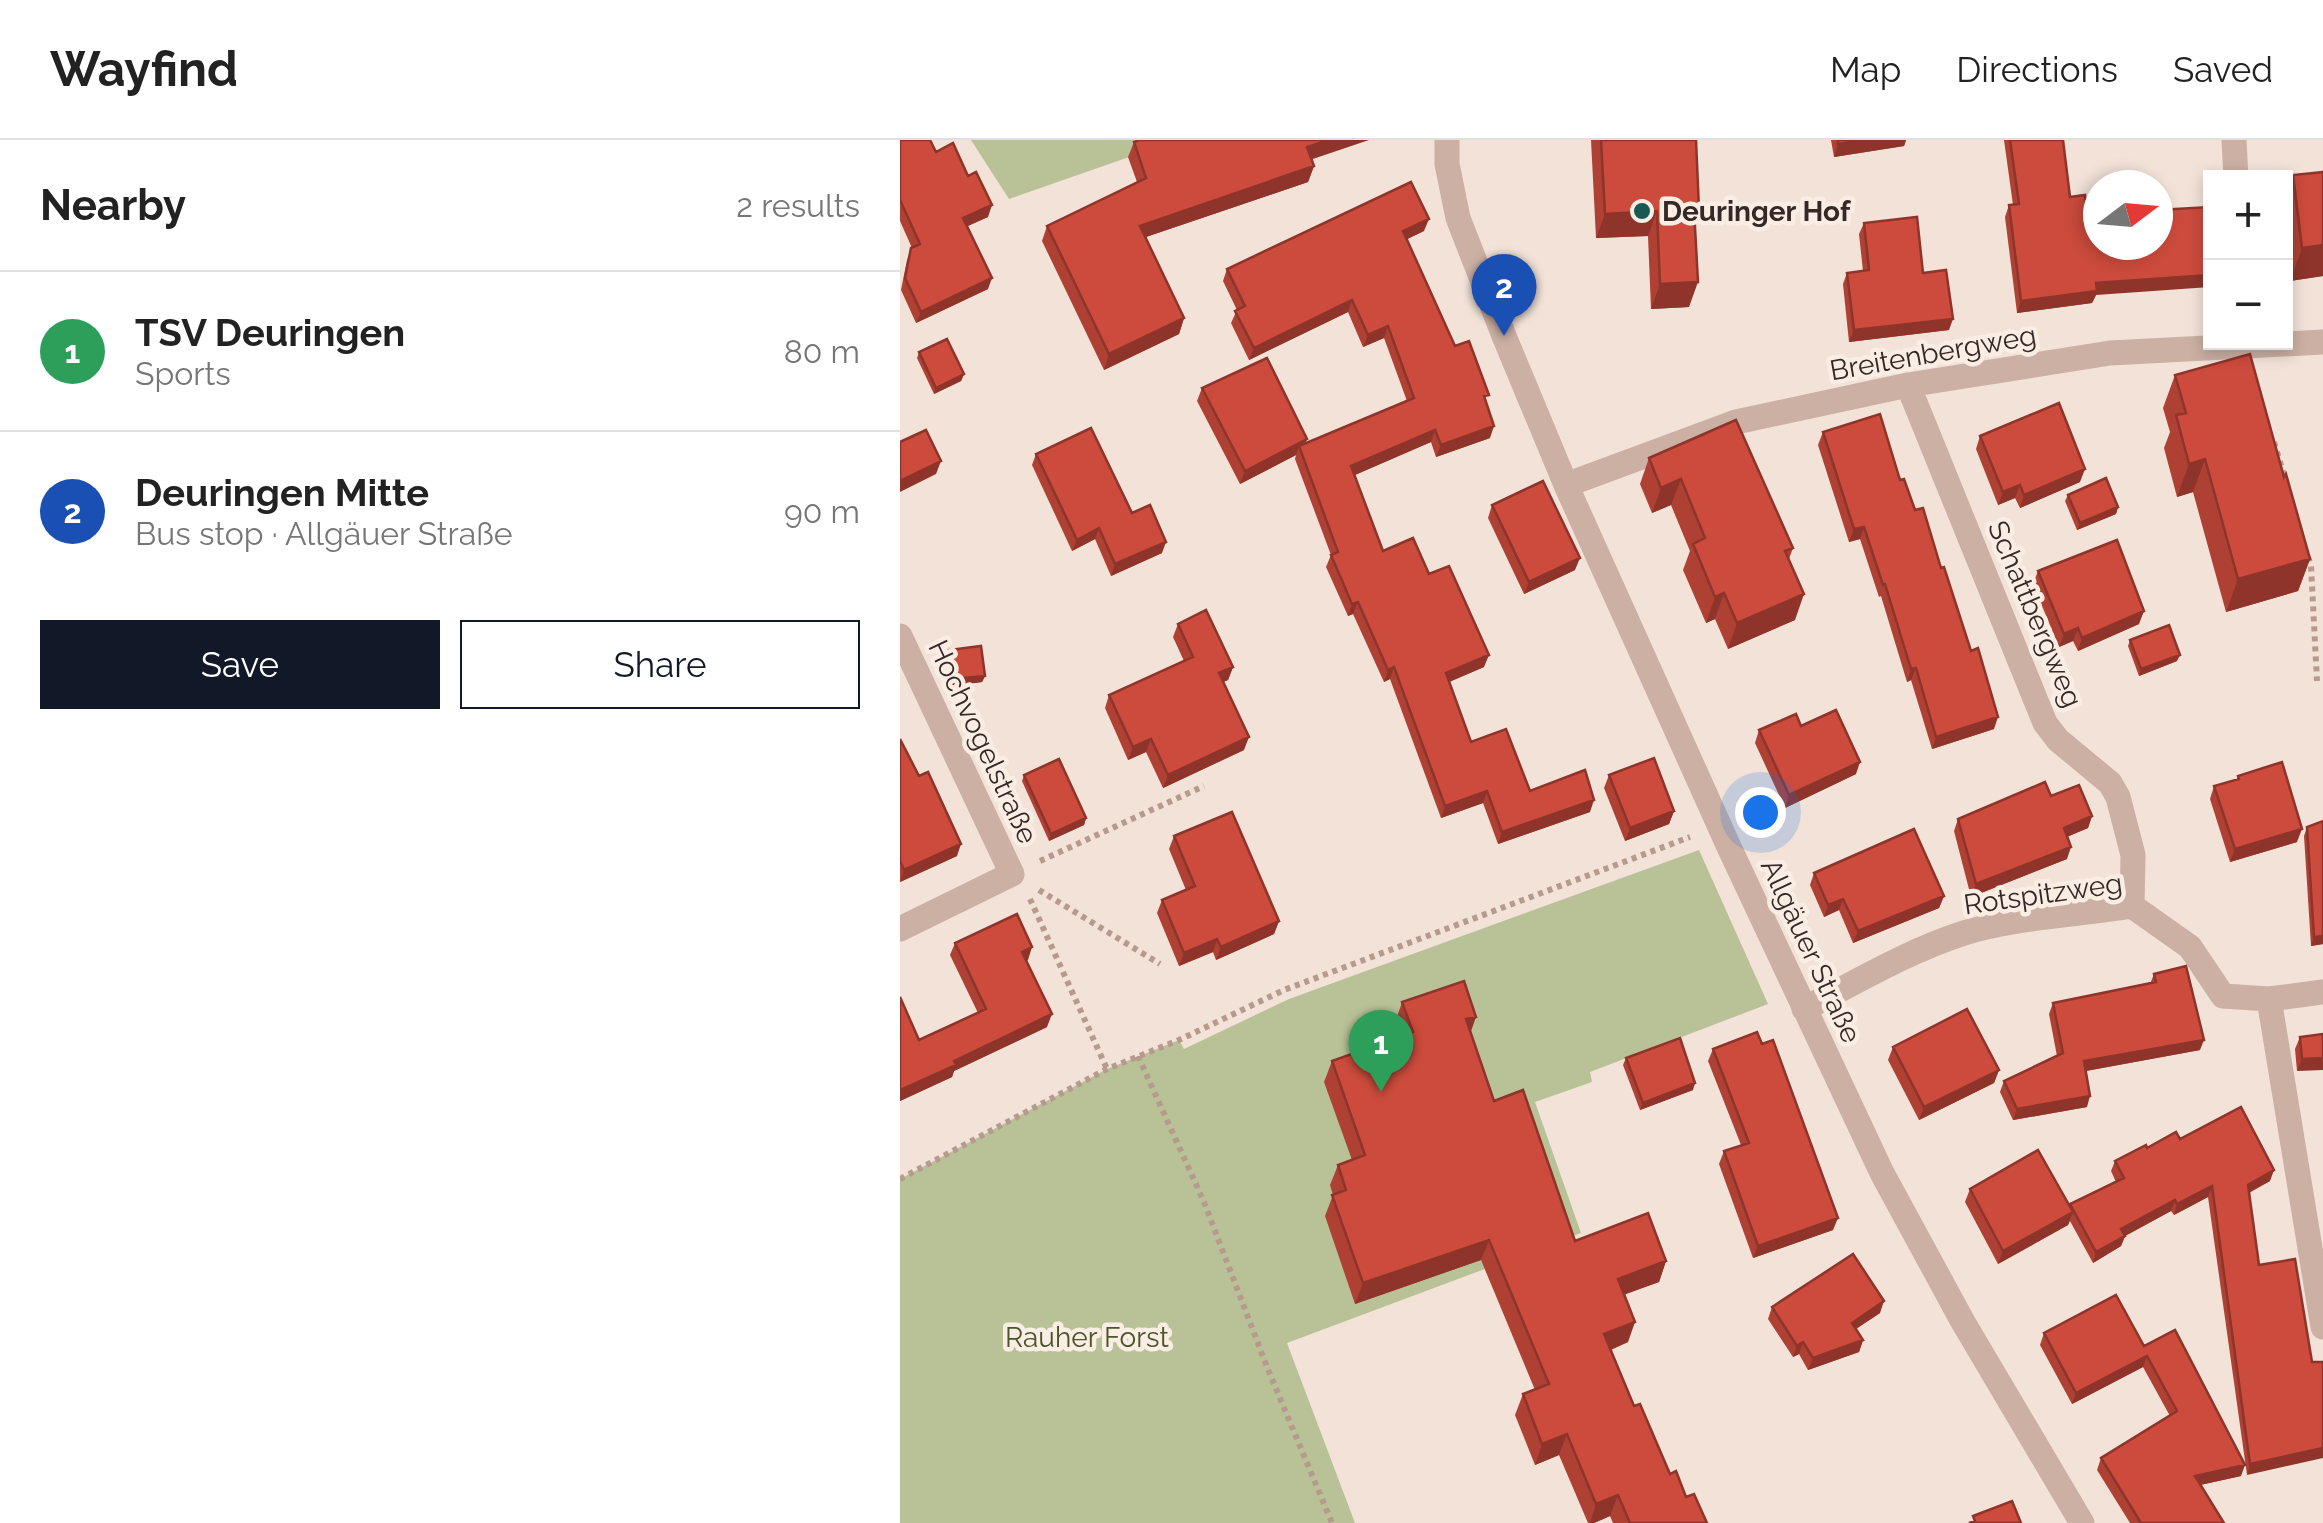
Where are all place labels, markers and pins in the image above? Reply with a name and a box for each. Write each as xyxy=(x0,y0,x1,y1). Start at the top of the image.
place label: Deuringer Hof xyxy=(1662,195,1852,228)
marker: Deuringer Hof xyxy=(1631,200,1653,222)
pin: 2 xyxy=(1472,254,1536,336)
pin: 1 xyxy=(1348,1010,1414,1092)

